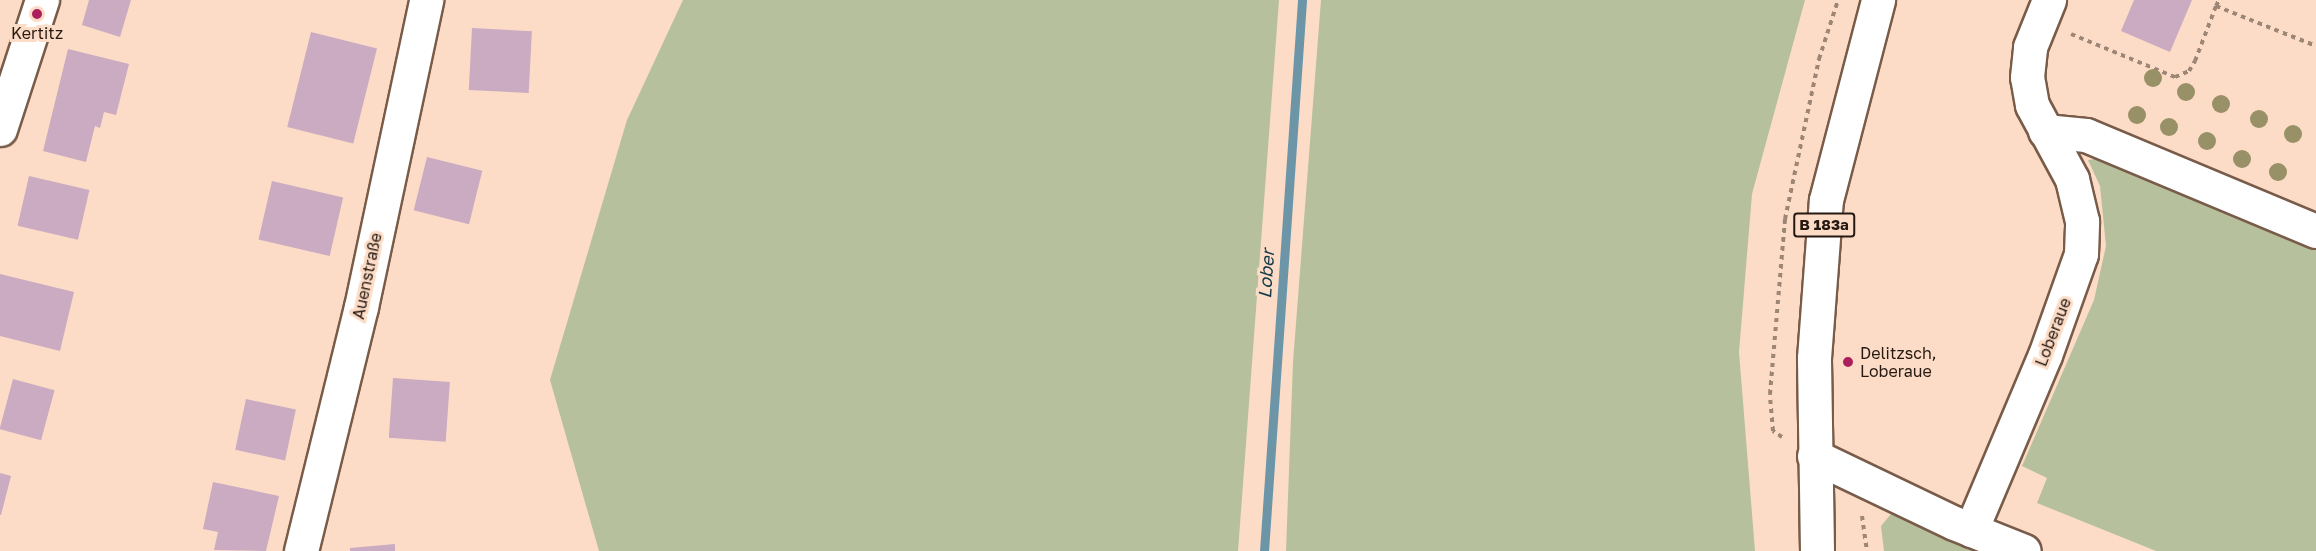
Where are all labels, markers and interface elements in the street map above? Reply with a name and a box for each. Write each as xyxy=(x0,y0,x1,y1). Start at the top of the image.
marker: Kertitz xyxy=(30,7,44,21)
place label: Kertitz xyxy=(11,23,63,43)
road number: B 183a xyxy=(1792,213,1856,237)
street label: Auenstraße xyxy=(348,231,386,321)
water label: Lober xyxy=(1254,249,1278,299)
street label: Loberaue xyxy=(2031,295,2075,369)
place label: Delitzsch, Loberaue xyxy=(1860,343,1937,381)
marker: Delitzsch, Loberaue xyxy=(1841,355,1855,369)

